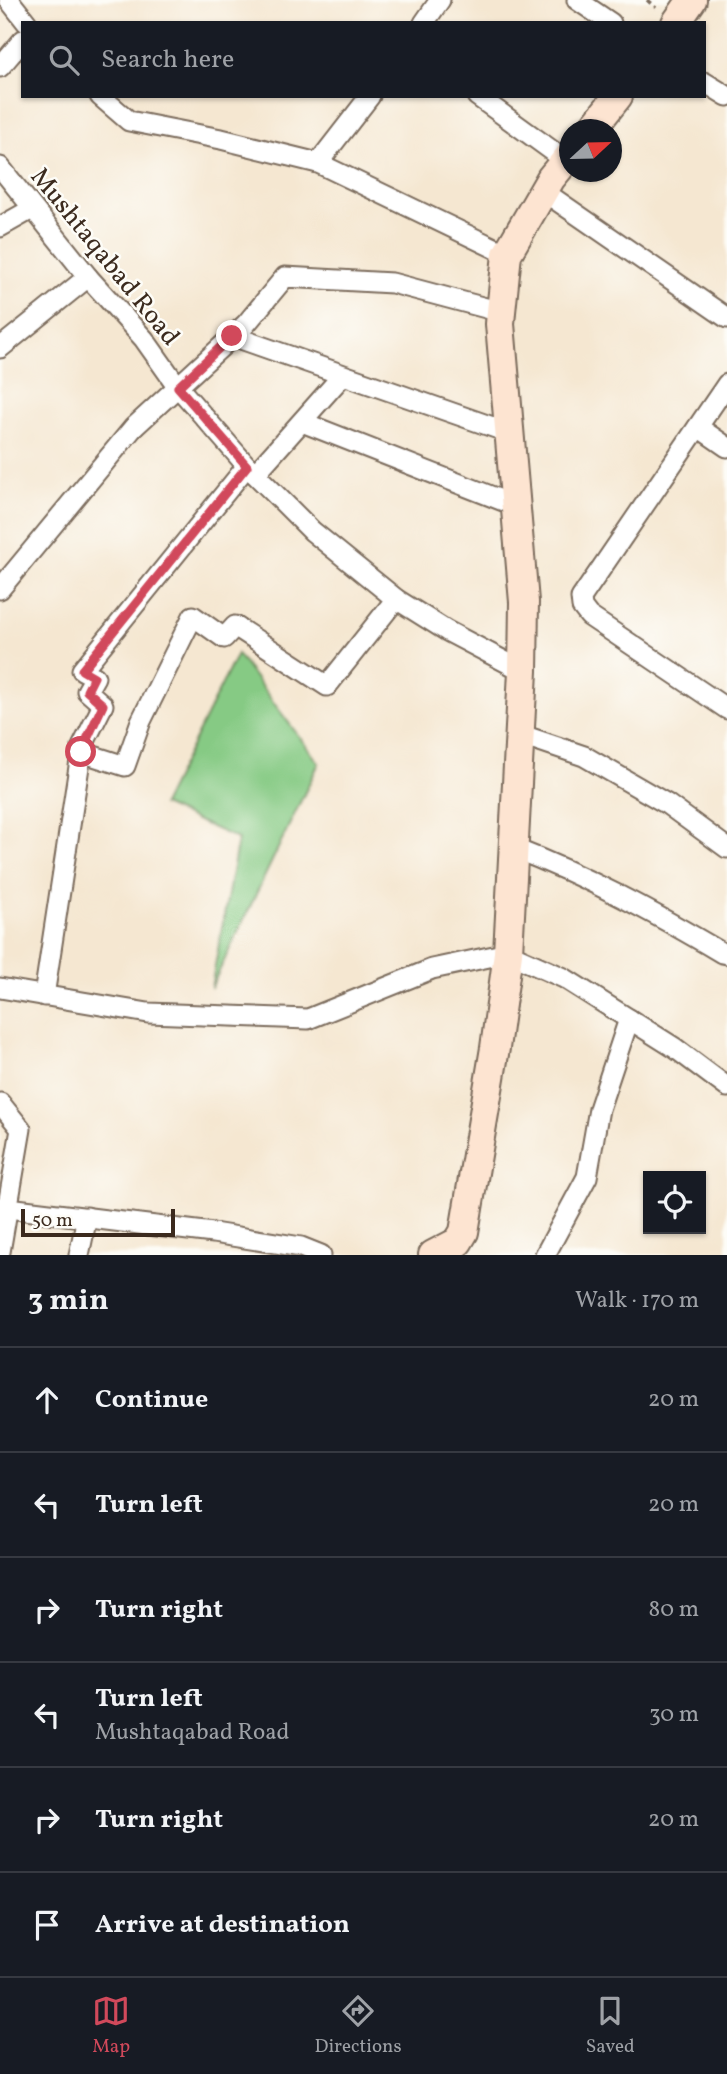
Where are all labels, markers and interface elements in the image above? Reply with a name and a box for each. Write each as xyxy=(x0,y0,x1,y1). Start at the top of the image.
search box xyxy=(21,21,706,98)
icon: search xyxy=(45,41,83,79)
text: Search here xyxy=(101,42,234,78)
north arrow xyxy=(559,119,622,182)
street label: Mushtaqabad Road xyxy=(21,160,188,354)
route end xyxy=(216,320,247,351)
route start xyxy=(65,736,96,767)
map controls xyxy=(643,1171,706,1234)
button: locate xyxy=(643,1171,706,1234)
scale bar xyxy=(21,1206,175,1238)
text: 50 m xyxy=(32,1208,73,1234)
text: 3 min xyxy=(28,1280,109,1322)
text: Walk · 170 m xyxy=(575,1285,699,1317)
icon: ahead xyxy=(28,1381,66,1419)
text: Continue xyxy=(95,1382,208,1418)
text: 20 m xyxy=(648,1384,699,1416)
icon: left xyxy=(28,1486,66,1524)
text: Turn left xyxy=(95,1487,203,1523)
text: 20 m xyxy=(648,1489,699,1521)
icon: right xyxy=(28,1591,66,1629)
text: Turn right xyxy=(95,1592,223,1628)
text: 80 m xyxy=(649,1594,699,1626)
text: Turn left xyxy=(95,1681,203,1717)
icon: left xyxy=(28,1696,66,1734)
text: 30 m xyxy=(649,1699,699,1731)
text: Mushtaqabad Road xyxy=(95,1717,290,1749)
icon: right xyxy=(28,1801,66,1839)
text: Turn right xyxy=(95,1802,223,1838)
text: 20 m xyxy=(648,1804,699,1836)
icon: arrive xyxy=(28,1906,66,1944)
text: Arrive at destination xyxy=(95,1907,350,1943)
tab: Map xyxy=(92,1992,130,2060)
tab: Directions xyxy=(315,1992,402,2060)
tab: Saved xyxy=(586,1992,635,2060)

